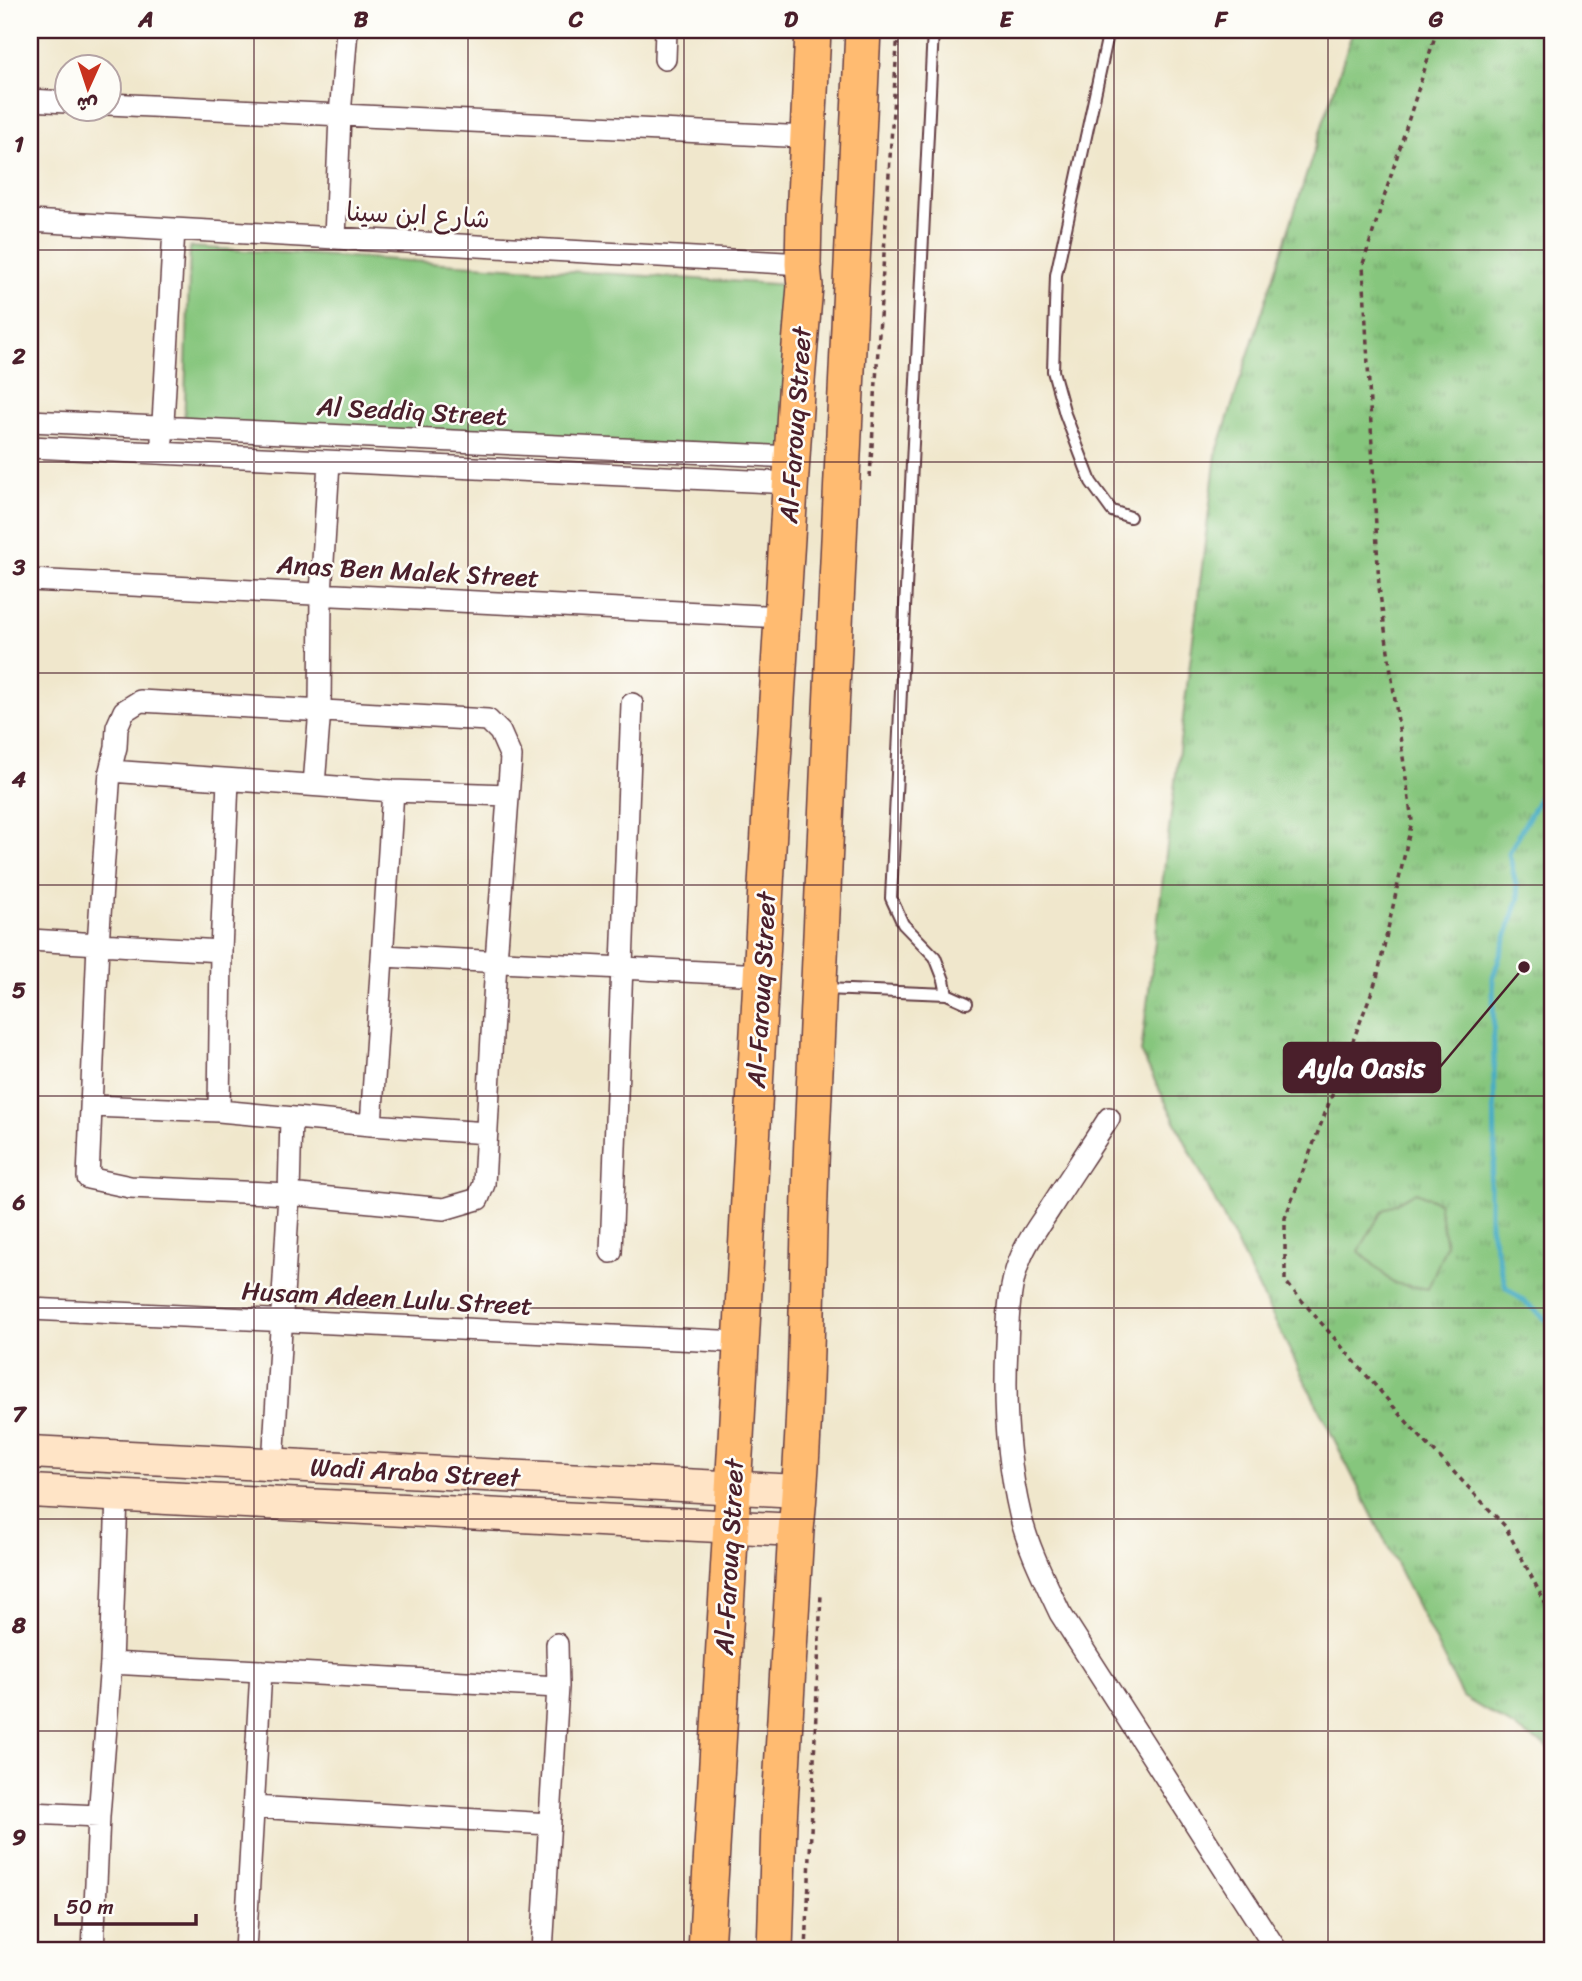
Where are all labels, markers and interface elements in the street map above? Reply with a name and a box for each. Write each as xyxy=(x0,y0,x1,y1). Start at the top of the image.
text: A xyxy=(137,0,154,40)
text: B xyxy=(354,0,369,40)
text: C xyxy=(568,0,584,40)
text: D xyxy=(784,0,799,40)
text: E xyxy=(1000,0,1015,40)
text: F xyxy=(1214,0,1229,40)
text: G xyxy=(1428,0,1444,40)
north arrow xyxy=(52,52,122,122)
text: ش xyxy=(76,87,98,122)
text: 1 xyxy=(14,124,24,165)
street label: شارع ابن سينا xyxy=(345,188,491,242)
street label: Al-Farouq Street xyxy=(765,324,825,526)
text: 2 xyxy=(11,336,26,377)
street label: Al Seddiq Street xyxy=(315,383,508,439)
street label: Anas Ben Malek Street xyxy=(275,541,540,601)
text: 3 xyxy=(12,547,26,588)
text: 4 xyxy=(11,759,27,800)
street label: Al-Farouq Street xyxy=(733,889,789,1090)
text: 5 xyxy=(12,970,26,1011)
callout: Ayla Oasis xyxy=(1284,1043,1440,1092)
text: Ayla Oasis xyxy=(1298,1043,1426,1092)
text: 6 xyxy=(11,1182,26,1223)
street label: Husam Adeen Lulu Street xyxy=(240,1267,534,1329)
text: 7 xyxy=(12,1394,27,1435)
street label: Wadi Araba Street xyxy=(309,1444,523,1501)
street label: Al-Farouq Street xyxy=(701,1456,757,1657)
text: 8 xyxy=(11,1605,26,1646)
text: 9 xyxy=(12,1817,26,1858)
scale bar xyxy=(56,1883,196,1927)
text: 50 m xyxy=(66,1888,114,1926)

